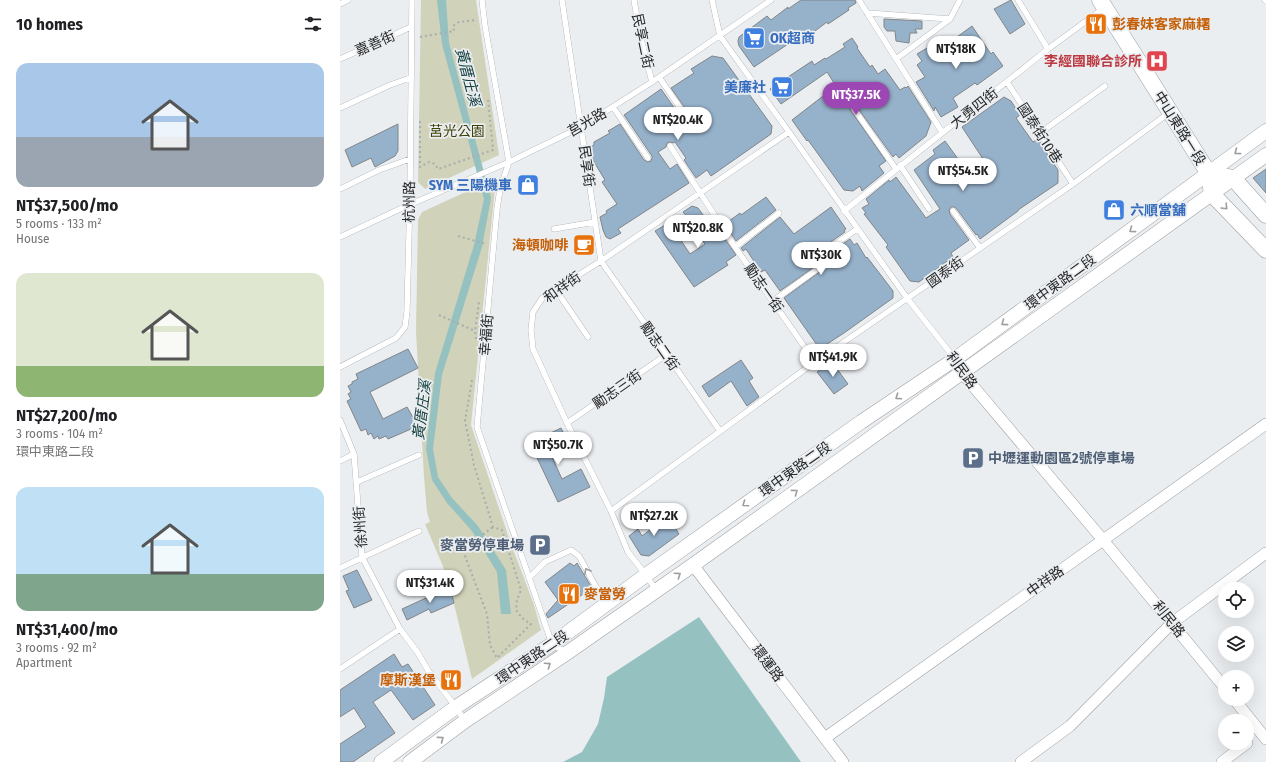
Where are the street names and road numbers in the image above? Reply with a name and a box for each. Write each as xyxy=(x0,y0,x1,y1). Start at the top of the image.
street label: 民享二街 xyxy=(628,12,657,70)
street label: 嘉善街 xyxy=(353,27,398,60)
street label: 大勇四街 xyxy=(947,84,1002,132)
street label: 中山東路一段 xyxy=(1150,88,1209,168)
street label: 國泰街10巷 xyxy=(1014,100,1065,167)
street label: 莒光路 xyxy=(565,105,610,140)
street label: 民享街 xyxy=(575,144,598,188)
street label: 杭州路 xyxy=(401,181,418,223)
street label: 環中東路二段 xyxy=(1021,251,1099,314)
street label: 國泰街 xyxy=(923,253,967,291)
street label: 勵志一街 xyxy=(741,260,787,316)
street label: 和祥街 xyxy=(540,268,584,306)
street label: 幸福街 xyxy=(476,313,497,357)
street label: 勵志二街 xyxy=(637,318,683,374)
street label: 利民路 xyxy=(942,348,981,392)
street label: 勵志三街 xyxy=(589,366,645,412)
street label: 環中東路二段 xyxy=(756,438,835,500)
street label: 徐州街 xyxy=(351,505,370,549)
street label: 中祥路 xyxy=(1023,562,1067,600)
street label: 利民路 xyxy=(1149,598,1188,641)
street label: 環中東路二段 xyxy=(493,627,572,688)
street label: 環運路 xyxy=(748,641,787,685)

